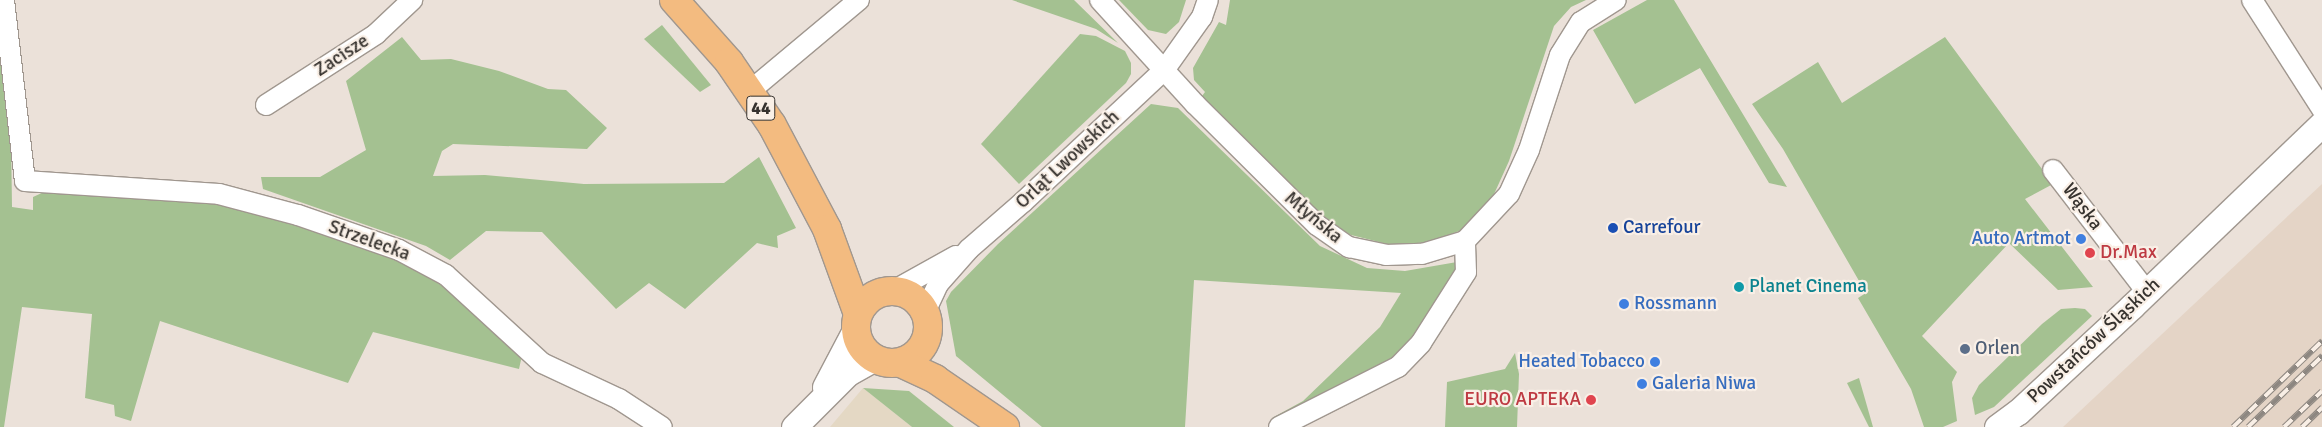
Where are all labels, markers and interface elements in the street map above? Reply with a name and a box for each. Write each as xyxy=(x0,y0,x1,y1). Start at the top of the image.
street label: Zacisze xyxy=(311,30,373,82)
road number: 44 xyxy=(746,92,776,124)
street label: Orląt Lwowskich xyxy=(1011,106,1125,214)
street label: Wąska xyxy=(2057,179,2107,235)
street label: Młyńska xyxy=(1279,187,1347,249)
street label: Strzelecka xyxy=(325,216,413,266)
place label: Carrefour xyxy=(1623,217,1701,239)
marker: Carrefour xyxy=(1607,222,1619,234)
place label: Auto Artmot xyxy=(1971,228,2071,250)
marker: Auto Artmot xyxy=(2075,233,2087,245)
place label: Dr.Max xyxy=(2100,242,2157,264)
marker: Dr.Max xyxy=(2084,247,2096,259)
street label: Powstańców Śląskich xyxy=(2023,274,2165,408)
place label: Planet Cinema xyxy=(1749,276,1867,298)
marker: Planet Cinema xyxy=(1733,281,1745,293)
place label: Rossmann xyxy=(1634,293,1717,315)
marker: Rossmann xyxy=(1618,298,1630,310)
place label: Orlen xyxy=(1975,338,2020,360)
marker: Orlen xyxy=(1959,343,1971,355)
place label: Heated Tobacco xyxy=(1518,351,1645,373)
marker: Heated Tobacco xyxy=(1649,356,1661,368)
place label: Galeria Niwa xyxy=(1652,373,1756,395)
marker: Galeria Niwa xyxy=(1636,378,1648,390)
place label: EURO APTEKA xyxy=(1464,389,1581,411)
marker: EURO APTEKA xyxy=(1585,394,1597,406)

